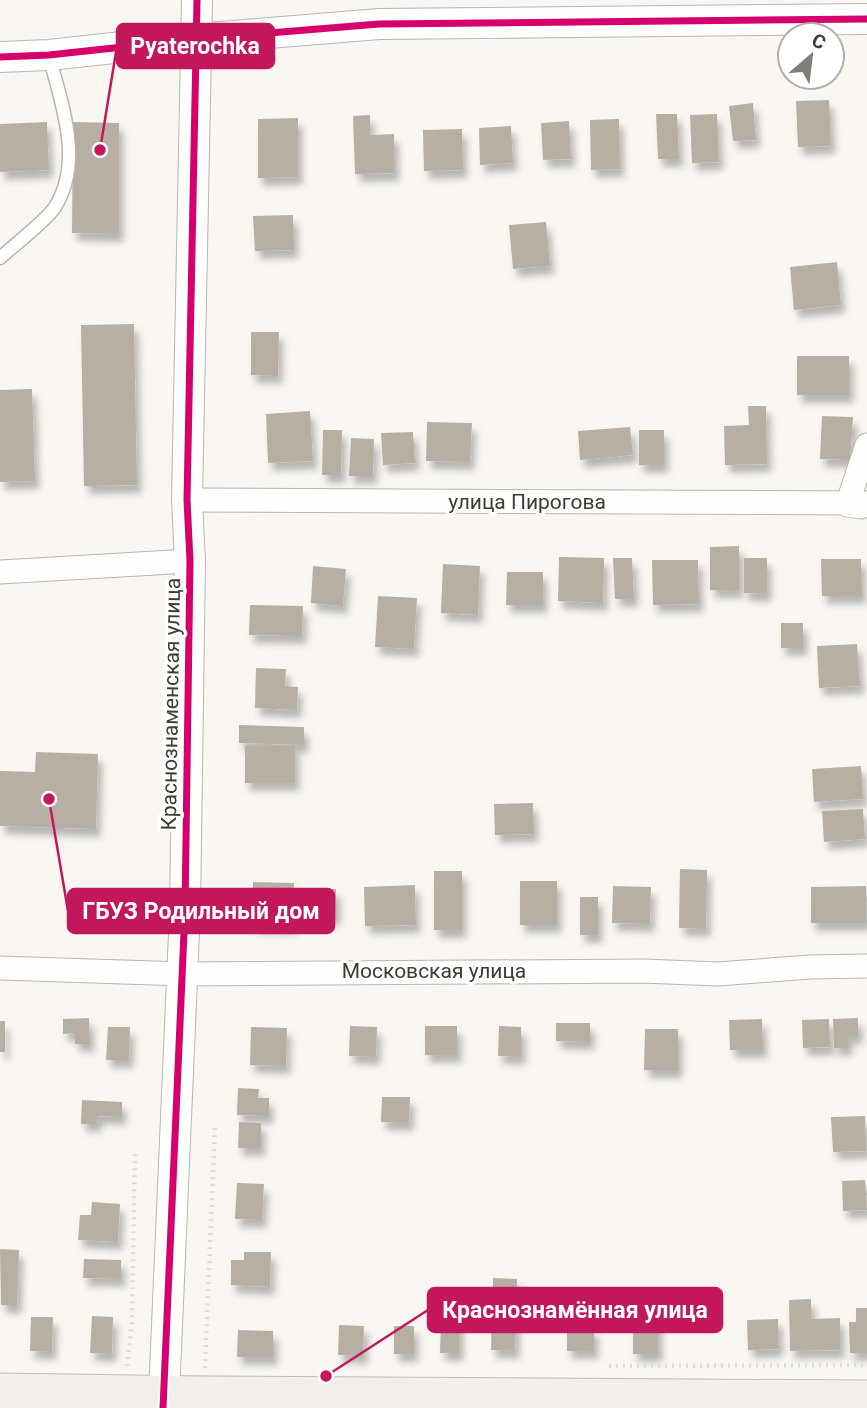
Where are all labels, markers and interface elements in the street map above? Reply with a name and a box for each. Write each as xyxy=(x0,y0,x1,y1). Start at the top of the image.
north arrow xyxy=(776,21,846,91)
callout: Pyaterochka xyxy=(117,24,274,68)
text: С xyxy=(808,28,830,55)
text: Pyaterochka xyxy=(130,33,260,60)
street label: улица Пирогова xyxy=(448,490,606,514)
street label: Краснознаменская улица xyxy=(157,577,185,831)
callout: ГБУЗ Родильный дом xyxy=(68,889,334,933)
text: ГБУЗ Родильный дом xyxy=(82,898,320,925)
street label: Московская улица xyxy=(342,959,526,983)
callout: Краснознамённая улица xyxy=(428,1288,722,1332)
text: Краснознамённая улица xyxy=(442,1297,708,1324)

